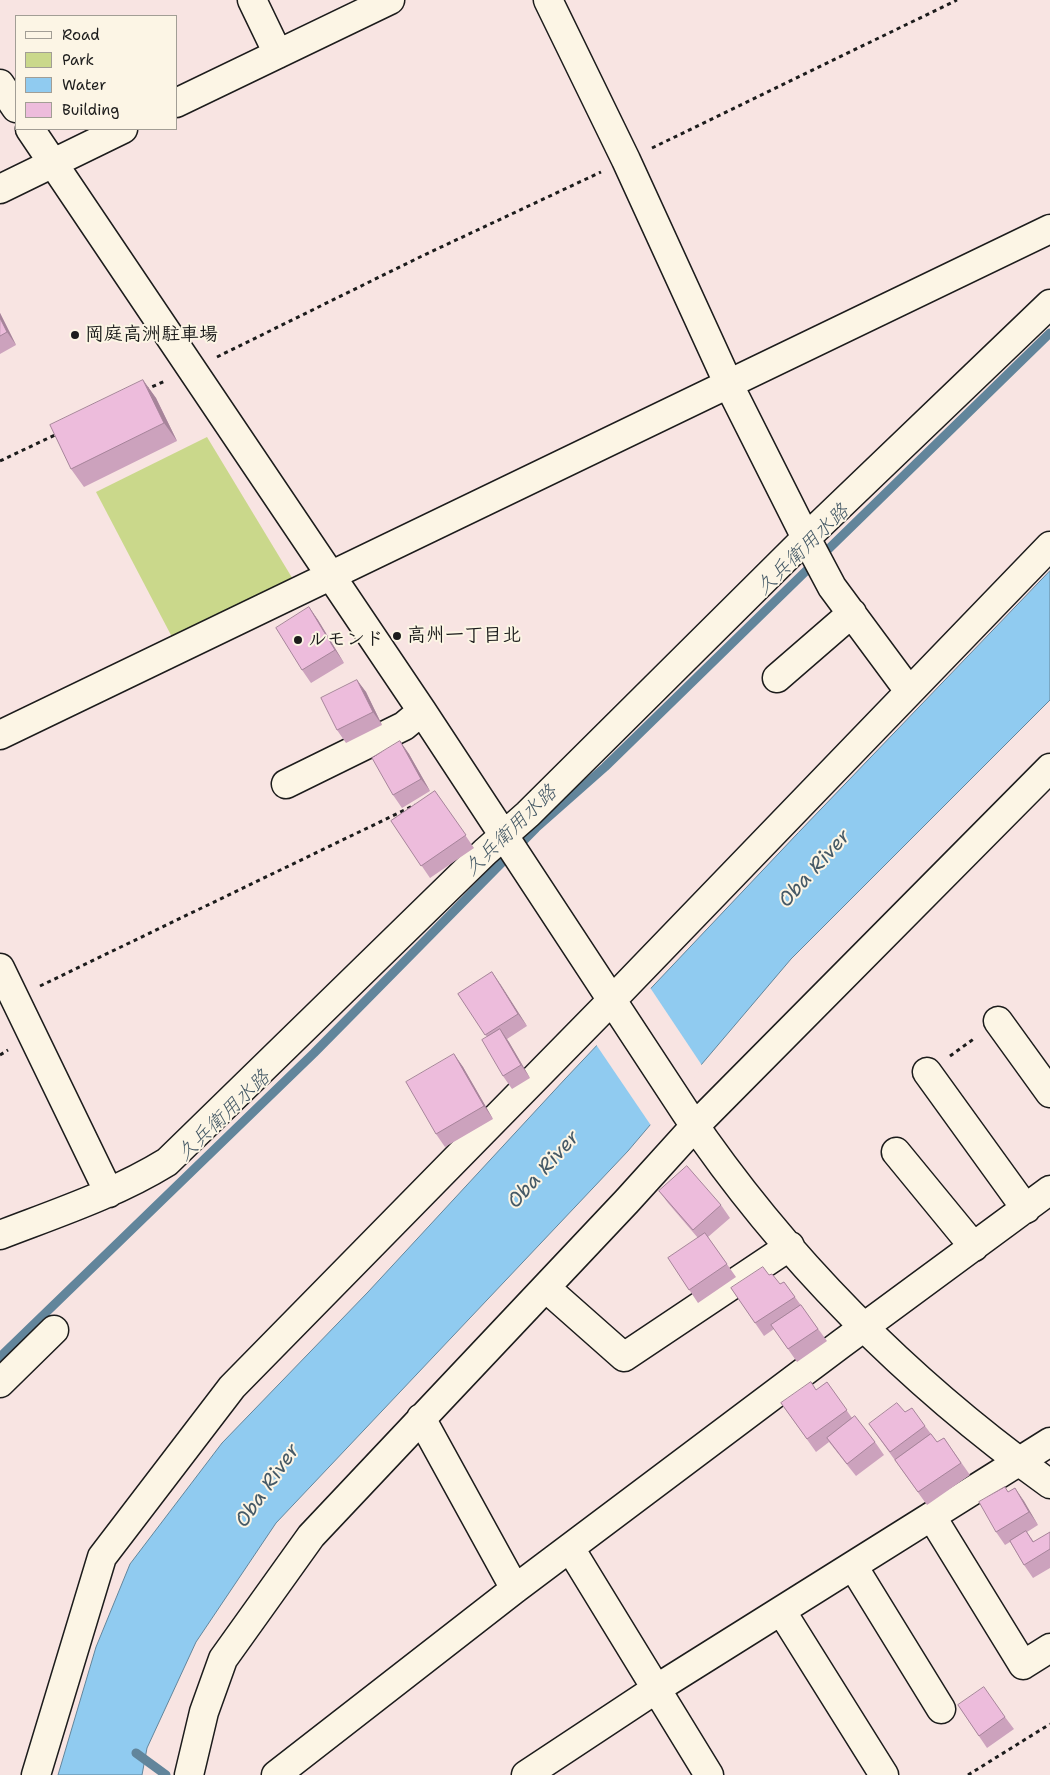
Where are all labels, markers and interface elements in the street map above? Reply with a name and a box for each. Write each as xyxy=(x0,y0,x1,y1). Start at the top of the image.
legend xyxy=(15,15,178,130)
text: Road xyxy=(62,25,100,45)
text: Park xyxy=(62,50,94,70)
text: Water xyxy=(62,75,106,95)
text: Building xyxy=(62,100,119,120)
place label: 岡庭高洲駐車場 xyxy=(85,324,218,346)
marker: 岡庭高洲駐車場 xyxy=(69,329,81,341)
water label: 久兵衛用水路 xyxy=(752,500,854,600)
place label: 高州一丁目北 xyxy=(407,625,521,647)
place label: ルモンド xyxy=(308,629,384,651)
marker: 高州一丁目北 xyxy=(391,630,403,642)
marker: ルモンド xyxy=(292,634,304,646)
water label: 久兵衛用水路 xyxy=(460,781,562,881)
water label: Oba River xyxy=(774,825,856,913)
water label: 久兵衛用水路 xyxy=(173,1066,275,1166)
water label: Oba River xyxy=(503,1126,585,1214)
water label: Oba River xyxy=(231,1440,305,1532)

